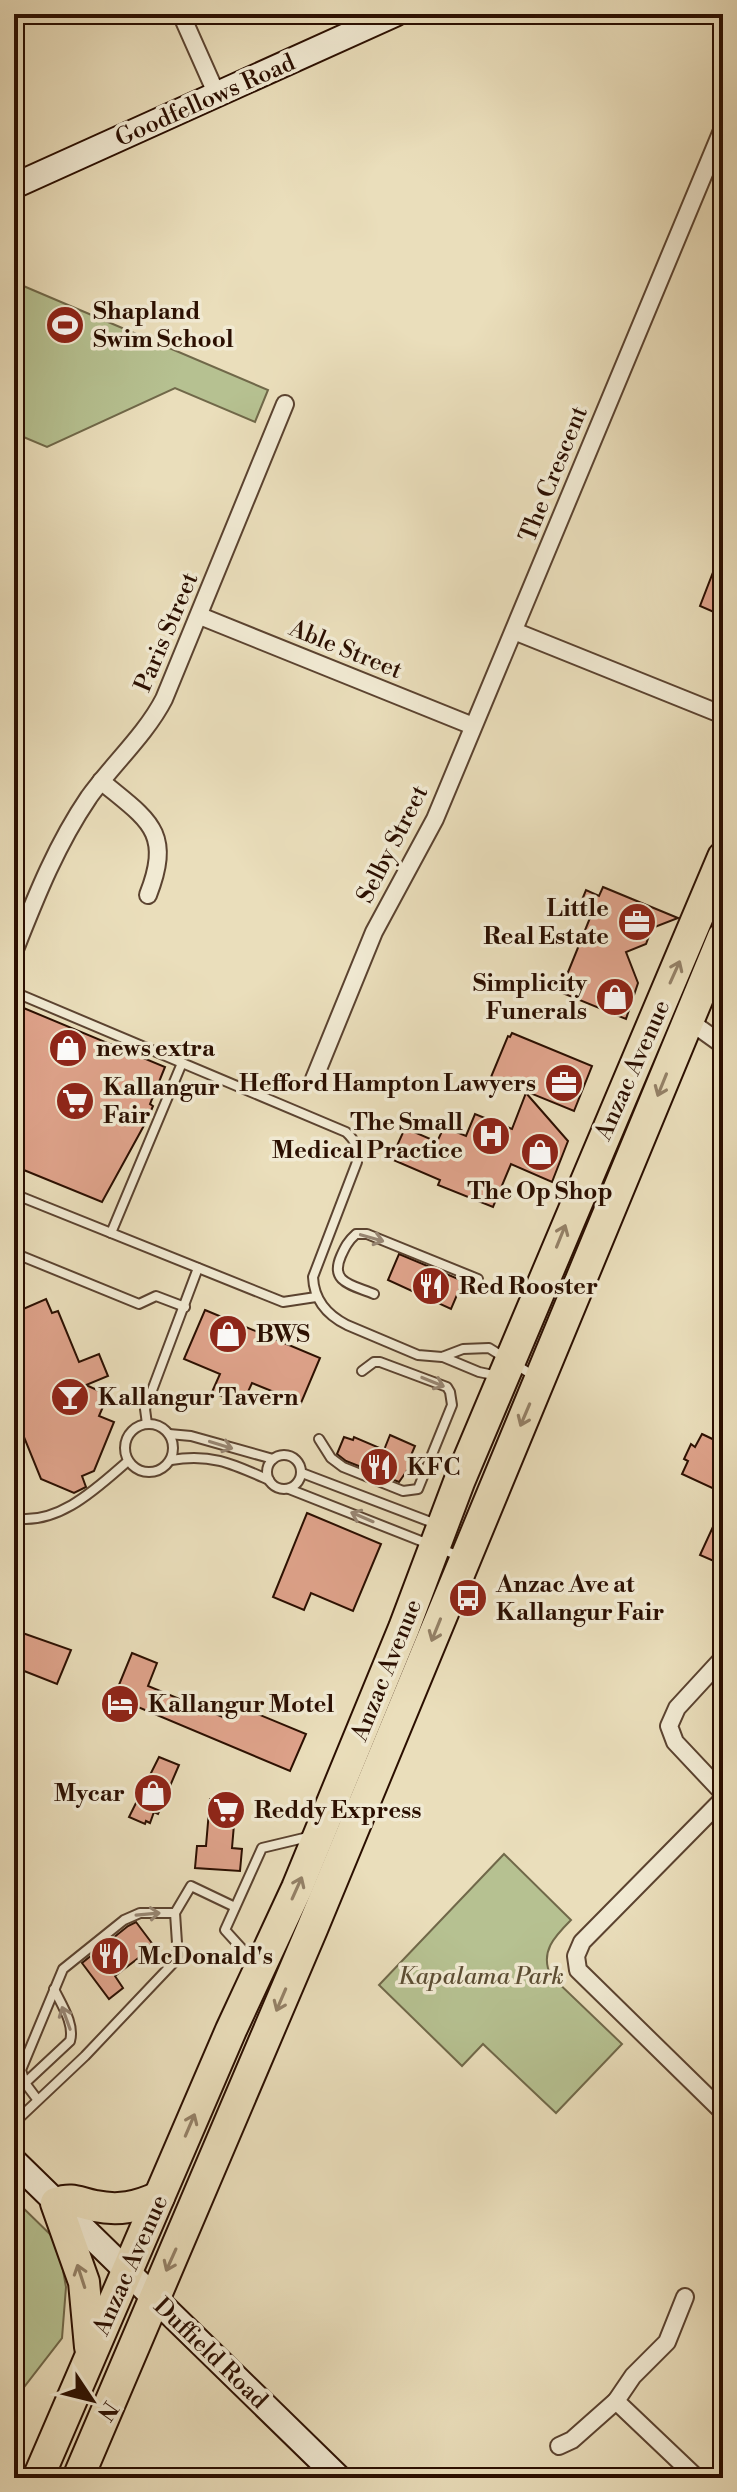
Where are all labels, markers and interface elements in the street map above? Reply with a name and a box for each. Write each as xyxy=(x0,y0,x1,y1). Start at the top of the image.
street label: Goodfellows Road xyxy=(111,48,300,154)
place label: Shapland Swim School xyxy=(93,297,234,355)
sports icon: Shapland Swim School xyxy=(44,304,86,346)
street label: The Crescent xyxy=(513,401,595,547)
street label: Paris Street xyxy=(128,568,206,697)
street label: Able Street xyxy=(284,613,407,686)
street label: Selby Street xyxy=(350,780,436,908)
place label: Little Real Estate xyxy=(483,894,609,952)
office icon: Little Real Estate xyxy=(616,901,658,943)
one-way arrow xyxy=(668,960,683,984)
place label: Simplicity Funerals xyxy=(473,969,588,1027)
shop icon: Simplicity Funerals xyxy=(594,976,636,1018)
street label: Anzac Avenue xyxy=(588,996,677,1146)
shop icon: news extra xyxy=(47,1027,89,1069)
place label: news extra xyxy=(96,1034,216,1064)
office icon: Hefford Hampton Lawyers xyxy=(543,1062,585,1104)
place label: Hefford Hampton Lawyers xyxy=(239,1069,536,1099)
one-way arrow xyxy=(654,1072,668,1097)
place label: Kallangur Fair xyxy=(103,1073,220,1131)
supermarket icon: Kallangur Fair xyxy=(54,1080,96,1122)
place label: The Small Medical Practice xyxy=(272,1108,463,1166)
hospital icon: The Small Medical Practice xyxy=(470,1115,512,1157)
shop icon: The Op Shop xyxy=(519,1131,561,1173)
place label: The Op Shop xyxy=(467,1177,613,1207)
one-way arrow xyxy=(555,1224,570,1249)
one-way arrow xyxy=(359,1231,384,1246)
restaurant icon: Red Rooster xyxy=(410,1265,452,1307)
place label: Red Rooster xyxy=(459,1272,598,1302)
shop icon: BWS xyxy=(207,1313,249,1355)
place label: BWS xyxy=(256,1320,310,1350)
bar icon: Kallangur Tavern xyxy=(49,1376,91,1418)
one-way arrow xyxy=(420,1376,445,1390)
place label: Kallangur Tavern xyxy=(98,1383,299,1413)
one-way arrow xyxy=(517,1402,532,1427)
one-way arrow xyxy=(208,1438,234,1453)
restaurant icon: KFC xyxy=(358,1446,400,1488)
place label: KFC xyxy=(407,1453,460,1483)
one-way arrow xyxy=(350,1509,375,1524)
place label: Anzac Ave at Kallangur Fair xyxy=(495,1570,664,1628)
bus stop icon: Anzac Ave at Kallangur Fair xyxy=(447,1577,489,1619)
street label: Anzac Avenue xyxy=(344,1595,429,1747)
one-way arrow xyxy=(428,1617,442,1642)
hotel icon: Kallangur Motel xyxy=(99,1683,141,1725)
place label: Kallangur Motel xyxy=(148,1690,334,1720)
shop icon: Mycar xyxy=(132,1772,174,1814)
place label: Mycar xyxy=(54,1779,125,1809)
supermarket icon: Reddy Express xyxy=(205,1789,247,1831)
place label: Reddy Express xyxy=(254,1796,422,1826)
one-way arrow xyxy=(290,1876,305,1900)
one-way arrow xyxy=(134,1906,161,1921)
restaurant icon: McDonald's xyxy=(89,1935,131,1977)
place label: McDonald's xyxy=(138,1942,273,1972)
park label: Kapalama Park xyxy=(398,1962,564,1992)
one-way arrow xyxy=(273,1988,288,2012)
one-way arrow xyxy=(58,2006,72,2030)
one-way arrow xyxy=(184,2113,199,2138)
street label: Anzac Avenue xyxy=(86,2191,175,2341)
one-way arrow xyxy=(163,2248,178,2272)
one-way arrow xyxy=(72,2264,87,2289)
street label: Duffield Road xyxy=(147,2292,274,2416)
north arrow xyxy=(52,2360,132,2440)
text: N xyxy=(91,2396,123,2426)

